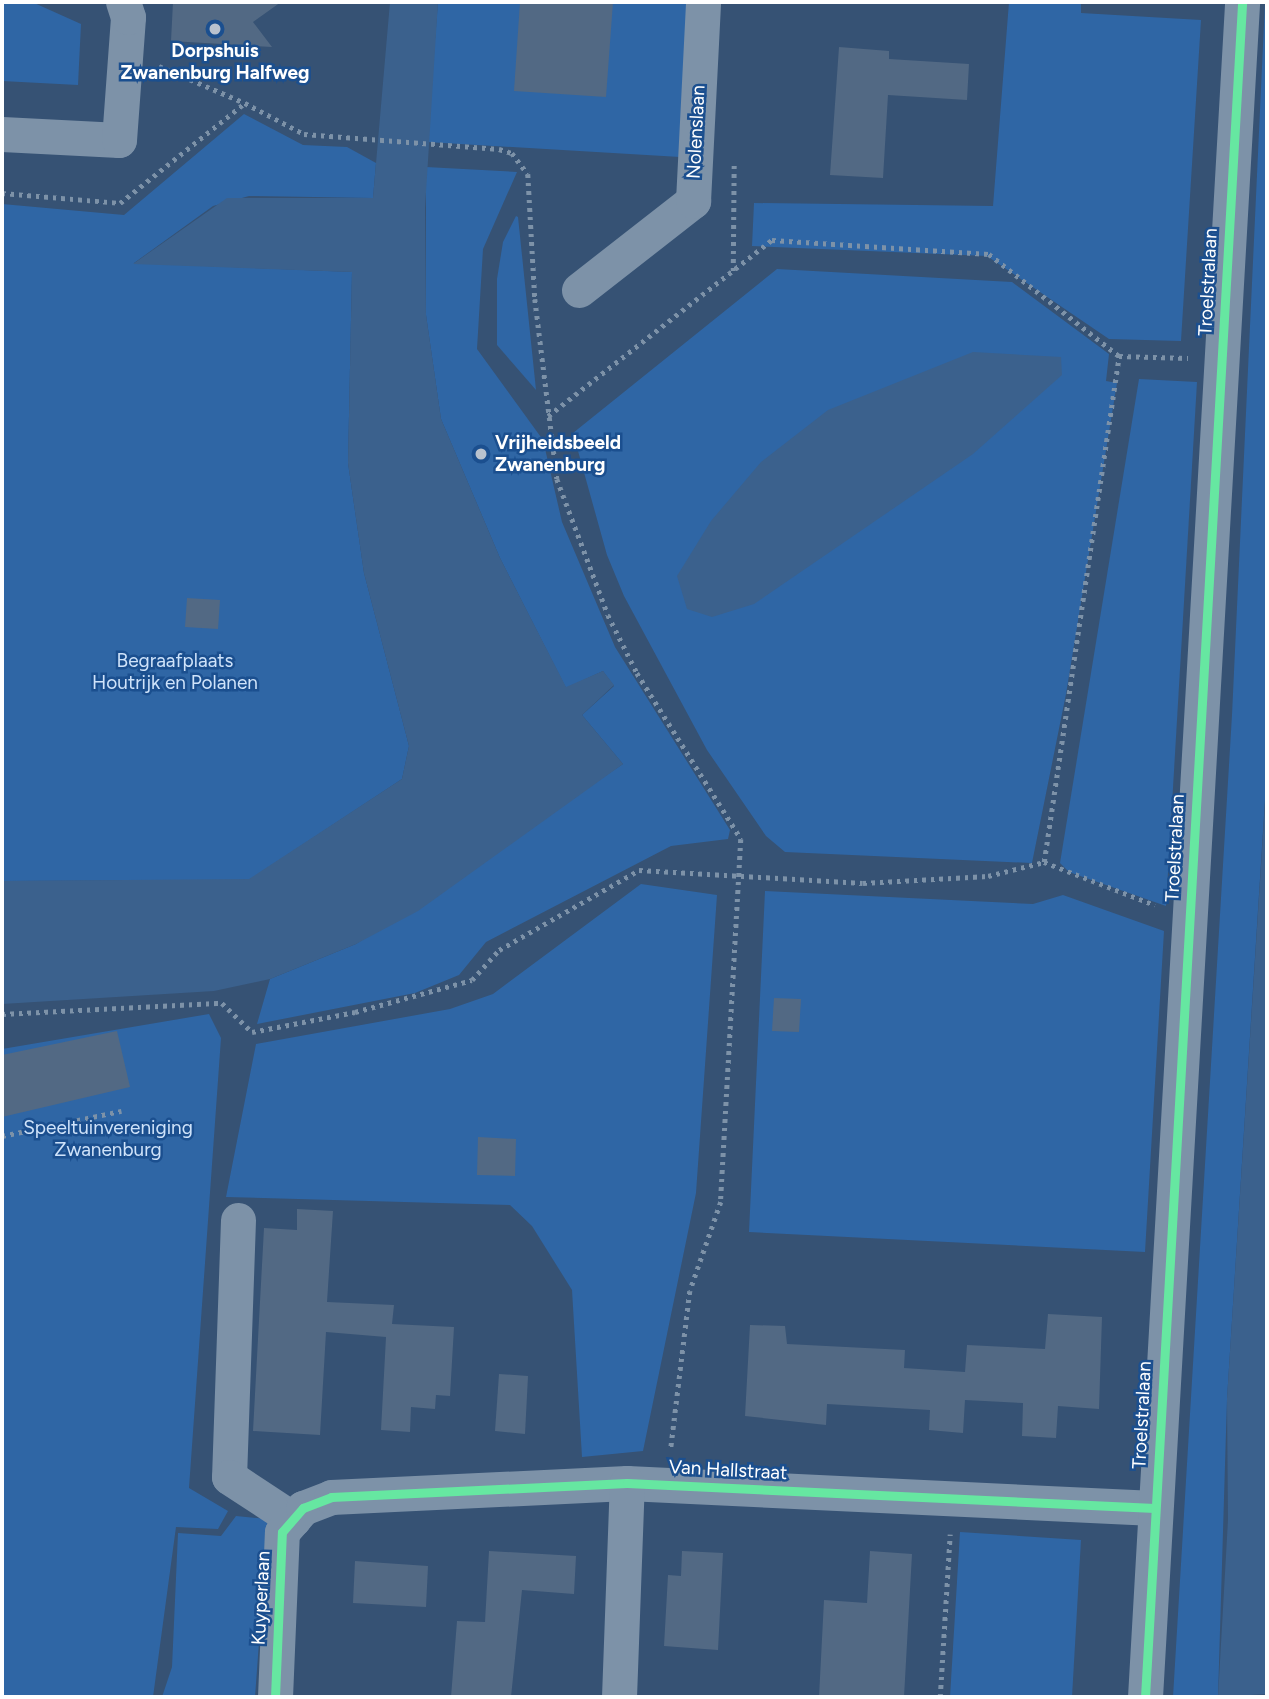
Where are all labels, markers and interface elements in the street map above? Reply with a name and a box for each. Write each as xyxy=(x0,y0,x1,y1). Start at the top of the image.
marker: Dorpshuis Zwanenburg Halfweg xyxy=(207,21,223,37)
place label: Dorpshuis Zwanenburg Halfweg xyxy=(120,40,310,84)
street label: Nolenslaan xyxy=(682,85,710,179)
street label: Troelstralaan xyxy=(1194,228,1222,336)
place label: Vrijheidsbeeld Zwanenburg xyxy=(495,432,621,476)
marker: Vrijheidsbeeld Zwanenburg xyxy=(473,446,489,462)
park label: Begraafplaats Houtrijk en Polanen xyxy=(92,650,258,694)
street label: Troelstralaan xyxy=(1161,794,1189,902)
park label: Speeltuinvereniging Zwanenburg xyxy=(23,1117,193,1161)
street label: Troelstralaan xyxy=(1128,1361,1156,1469)
street label: Van Hallstraat xyxy=(668,1456,788,1484)
street label: Kuyperlaan xyxy=(247,1550,275,1646)

